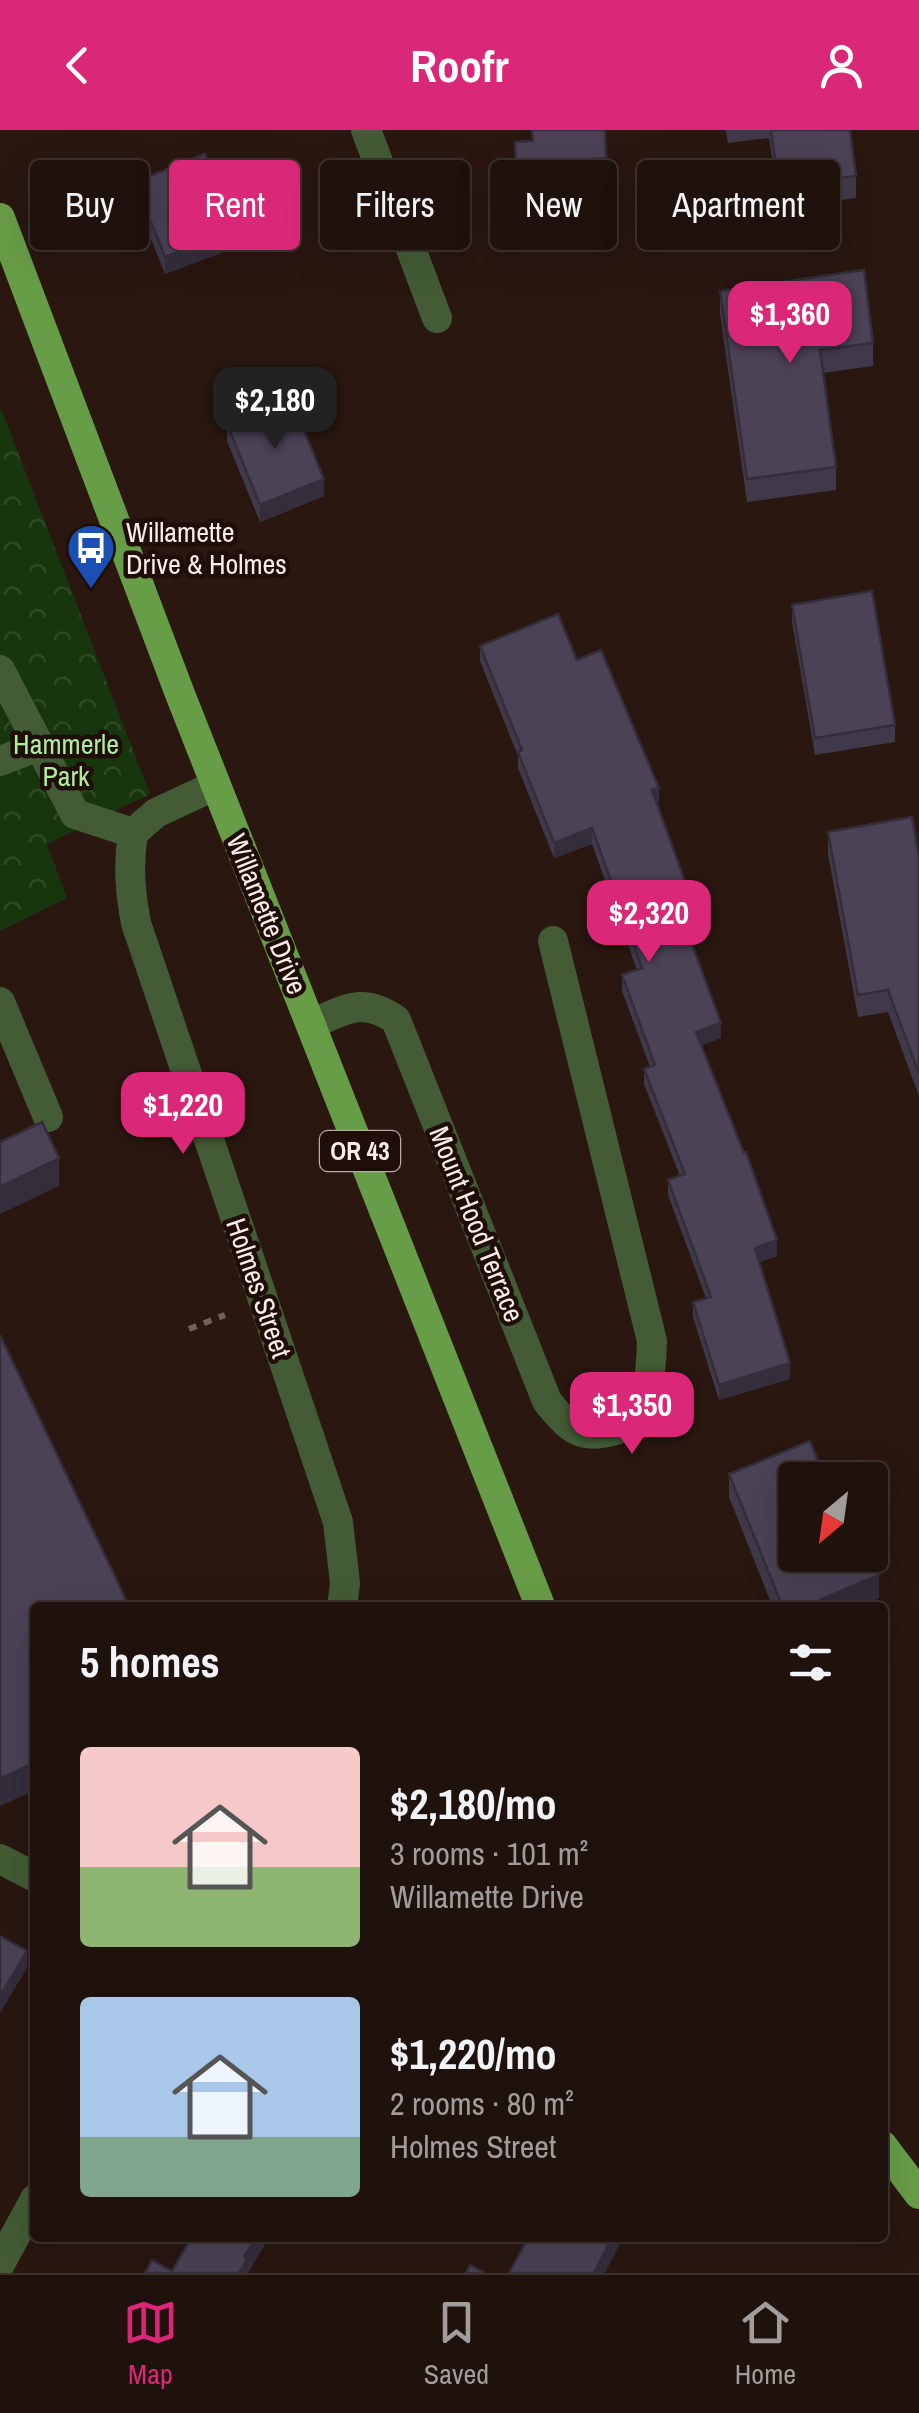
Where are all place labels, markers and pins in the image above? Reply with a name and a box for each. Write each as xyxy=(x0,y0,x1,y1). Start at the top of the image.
pin: $1,360 xyxy=(709,281,871,366)
pin: $2,180 xyxy=(194,367,356,452)
place label: Willamette Drive & Holmes xyxy=(126,513,287,583)
bus stop icon: Willamette Drive & Holmes xyxy=(65,522,117,590)
pin: $2,320 xyxy=(568,880,730,965)
pin: $1,220 xyxy=(102,1072,264,1157)
pin: $1,350 xyxy=(551,1372,713,1457)

